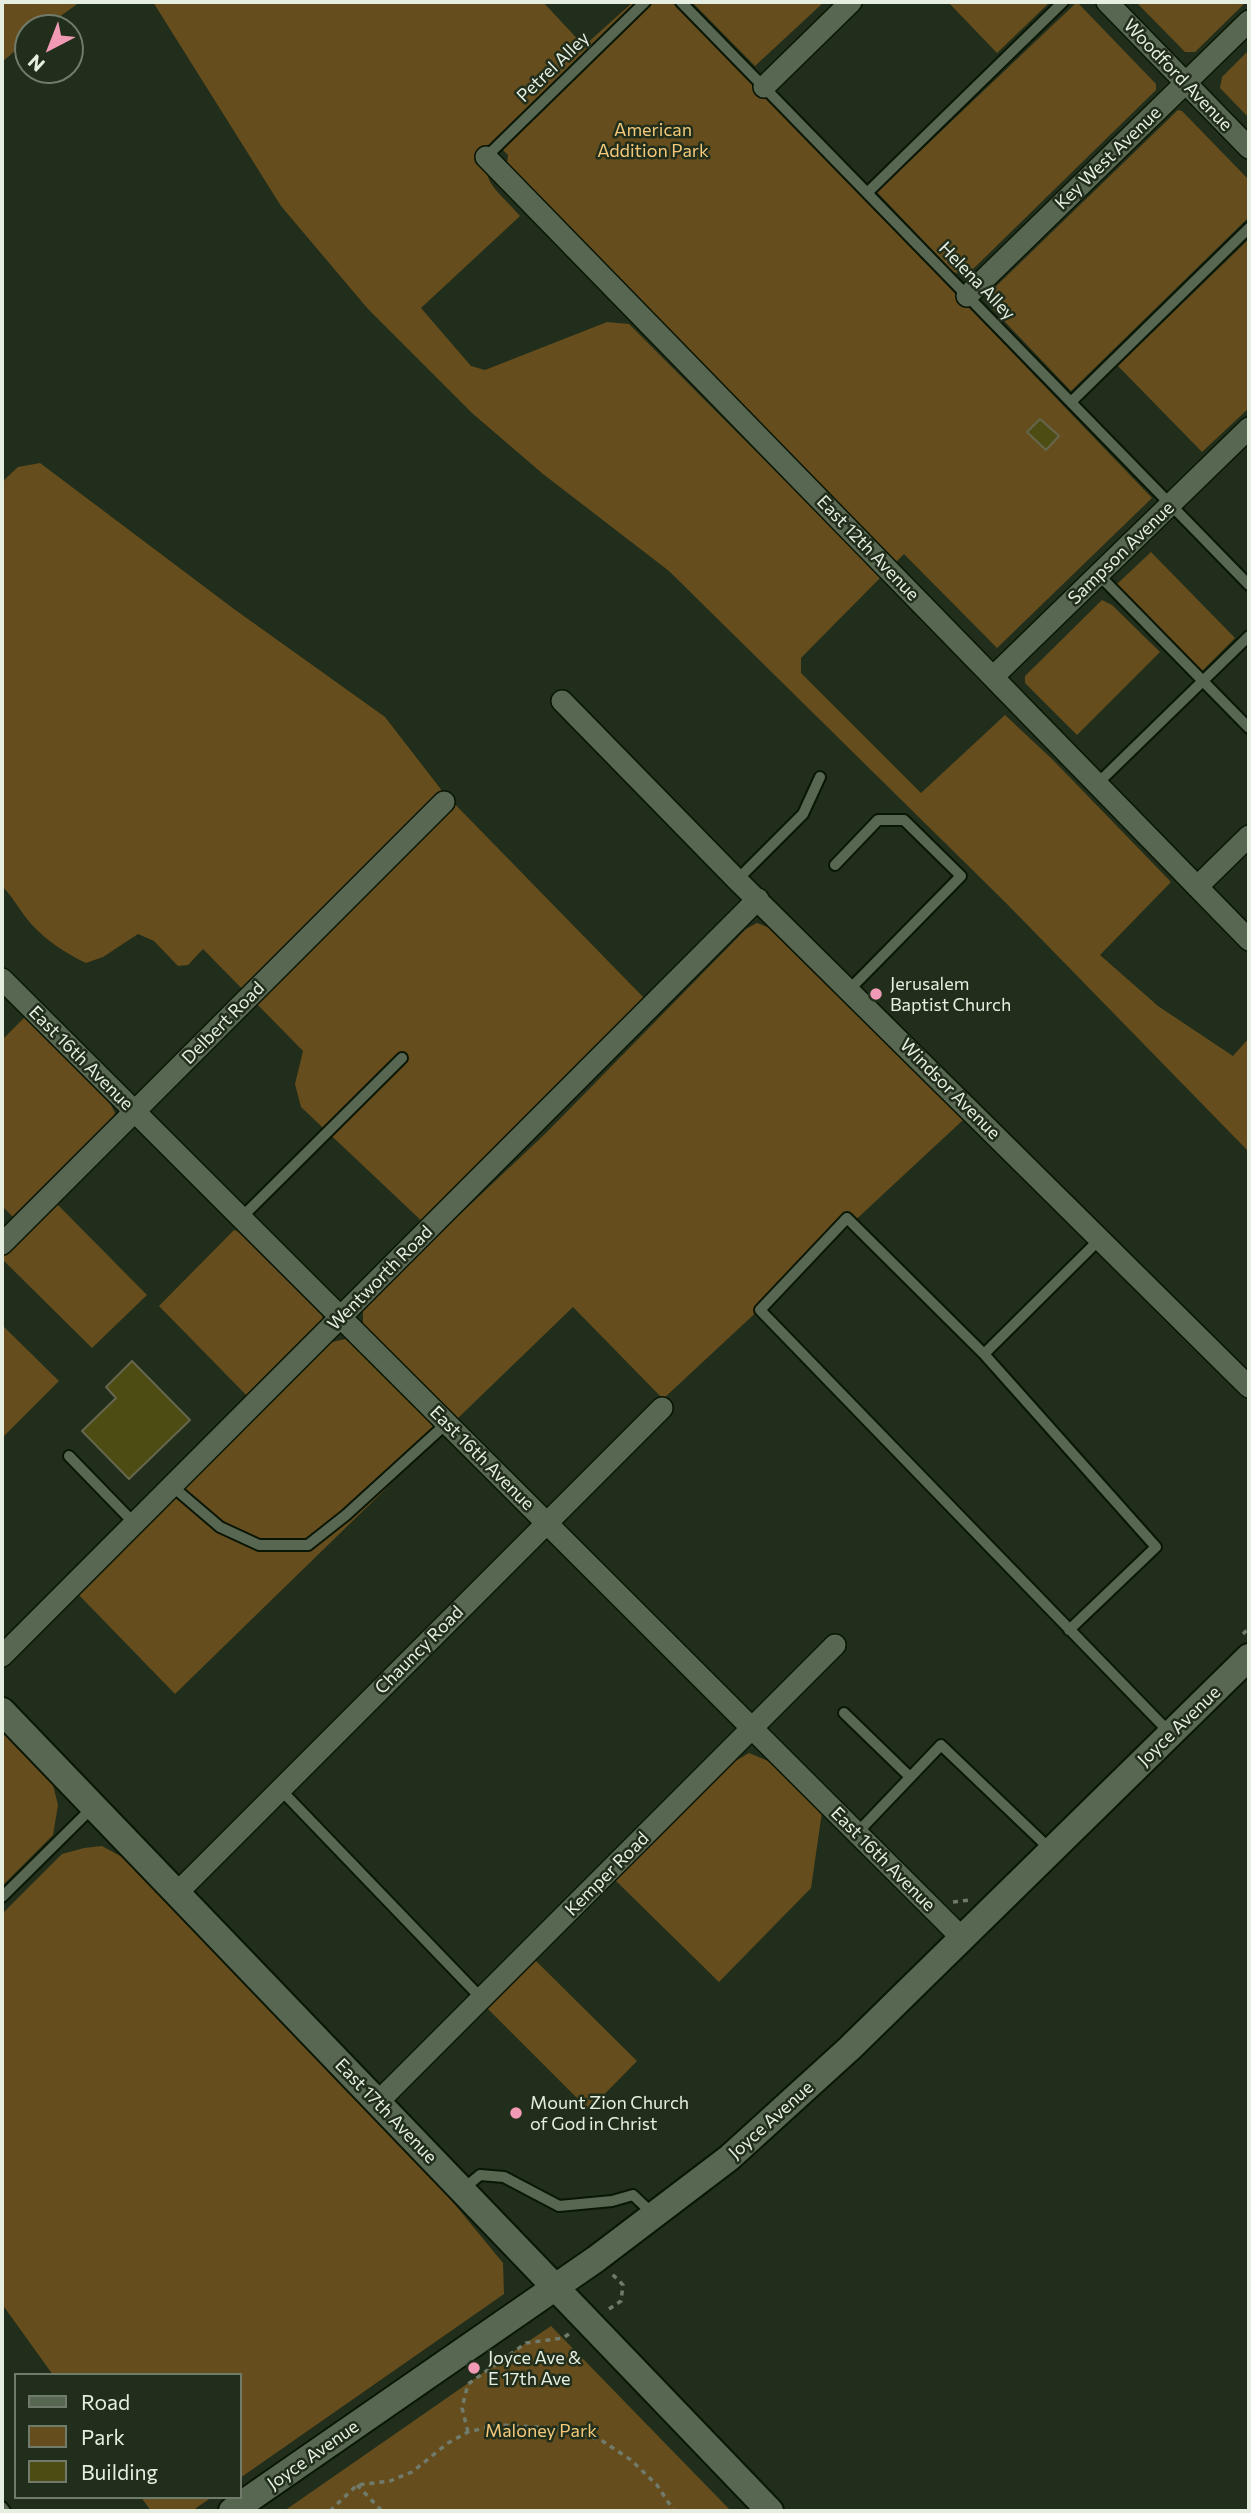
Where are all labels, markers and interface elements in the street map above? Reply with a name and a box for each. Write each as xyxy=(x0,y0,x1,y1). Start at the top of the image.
north arrow xyxy=(14,14,84,84)
street label: Woodford Avenue xyxy=(1119,15,1237,135)
street label: Petrel Alley xyxy=(512,27,594,107)
text: N xyxy=(23,50,49,77)
street label: Key West Avenue xyxy=(1050,102,1166,214)
park label: American Addition Park xyxy=(597,119,709,162)
street label: Helena Alley xyxy=(934,237,1020,325)
street label: East 12th Avenue xyxy=(812,491,924,605)
street label: Sampson Avenue xyxy=(1064,497,1178,609)
place label: Jerusalem Baptist Church xyxy=(890,973,1011,1016)
street label: Delbert Road xyxy=(177,977,269,1069)
marker: Jerusalem Baptist Church xyxy=(868,986,884,1002)
street label: East 16th Avenue xyxy=(24,1001,138,1115)
street label: Windsor Avenue xyxy=(895,1034,1005,1144)
street label: Wentworth Road xyxy=(323,1221,437,1335)
street label: East 16th Avenue xyxy=(425,1401,539,1515)
street label: Chauncy Road xyxy=(370,1601,468,1699)
street label: Joyce Avenue xyxy=(1133,1681,1225,1771)
street label: East 16th Avenue xyxy=(826,1802,940,1916)
street label: Kemper Road xyxy=(561,1828,653,1920)
street label: East 17th Avenue xyxy=(331,2054,441,2168)
street label: Joyce Avenue xyxy=(724,2076,818,2164)
place label: Mount Zion Church of God in Christ xyxy=(530,2092,689,2134)
marker: Mount Zion Church of God in Christ xyxy=(508,2105,524,2121)
place label: Joyce Ave & E 17th Ave xyxy=(488,2347,581,2390)
marker: Joyce Ave & E 17th Ave xyxy=(466,2360,482,2376)
legend xyxy=(14,2373,242,2499)
text: Road xyxy=(81,2389,130,2414)
street label: Joyce Avenue xyxy=(263,2416,363,2494)
park label: Maloney Park xyxy=(485,2420,597,2442)
text: Park xyxy=(81,2424,125,2449)
text: Building xyxy=(81,2459,158,2484)

